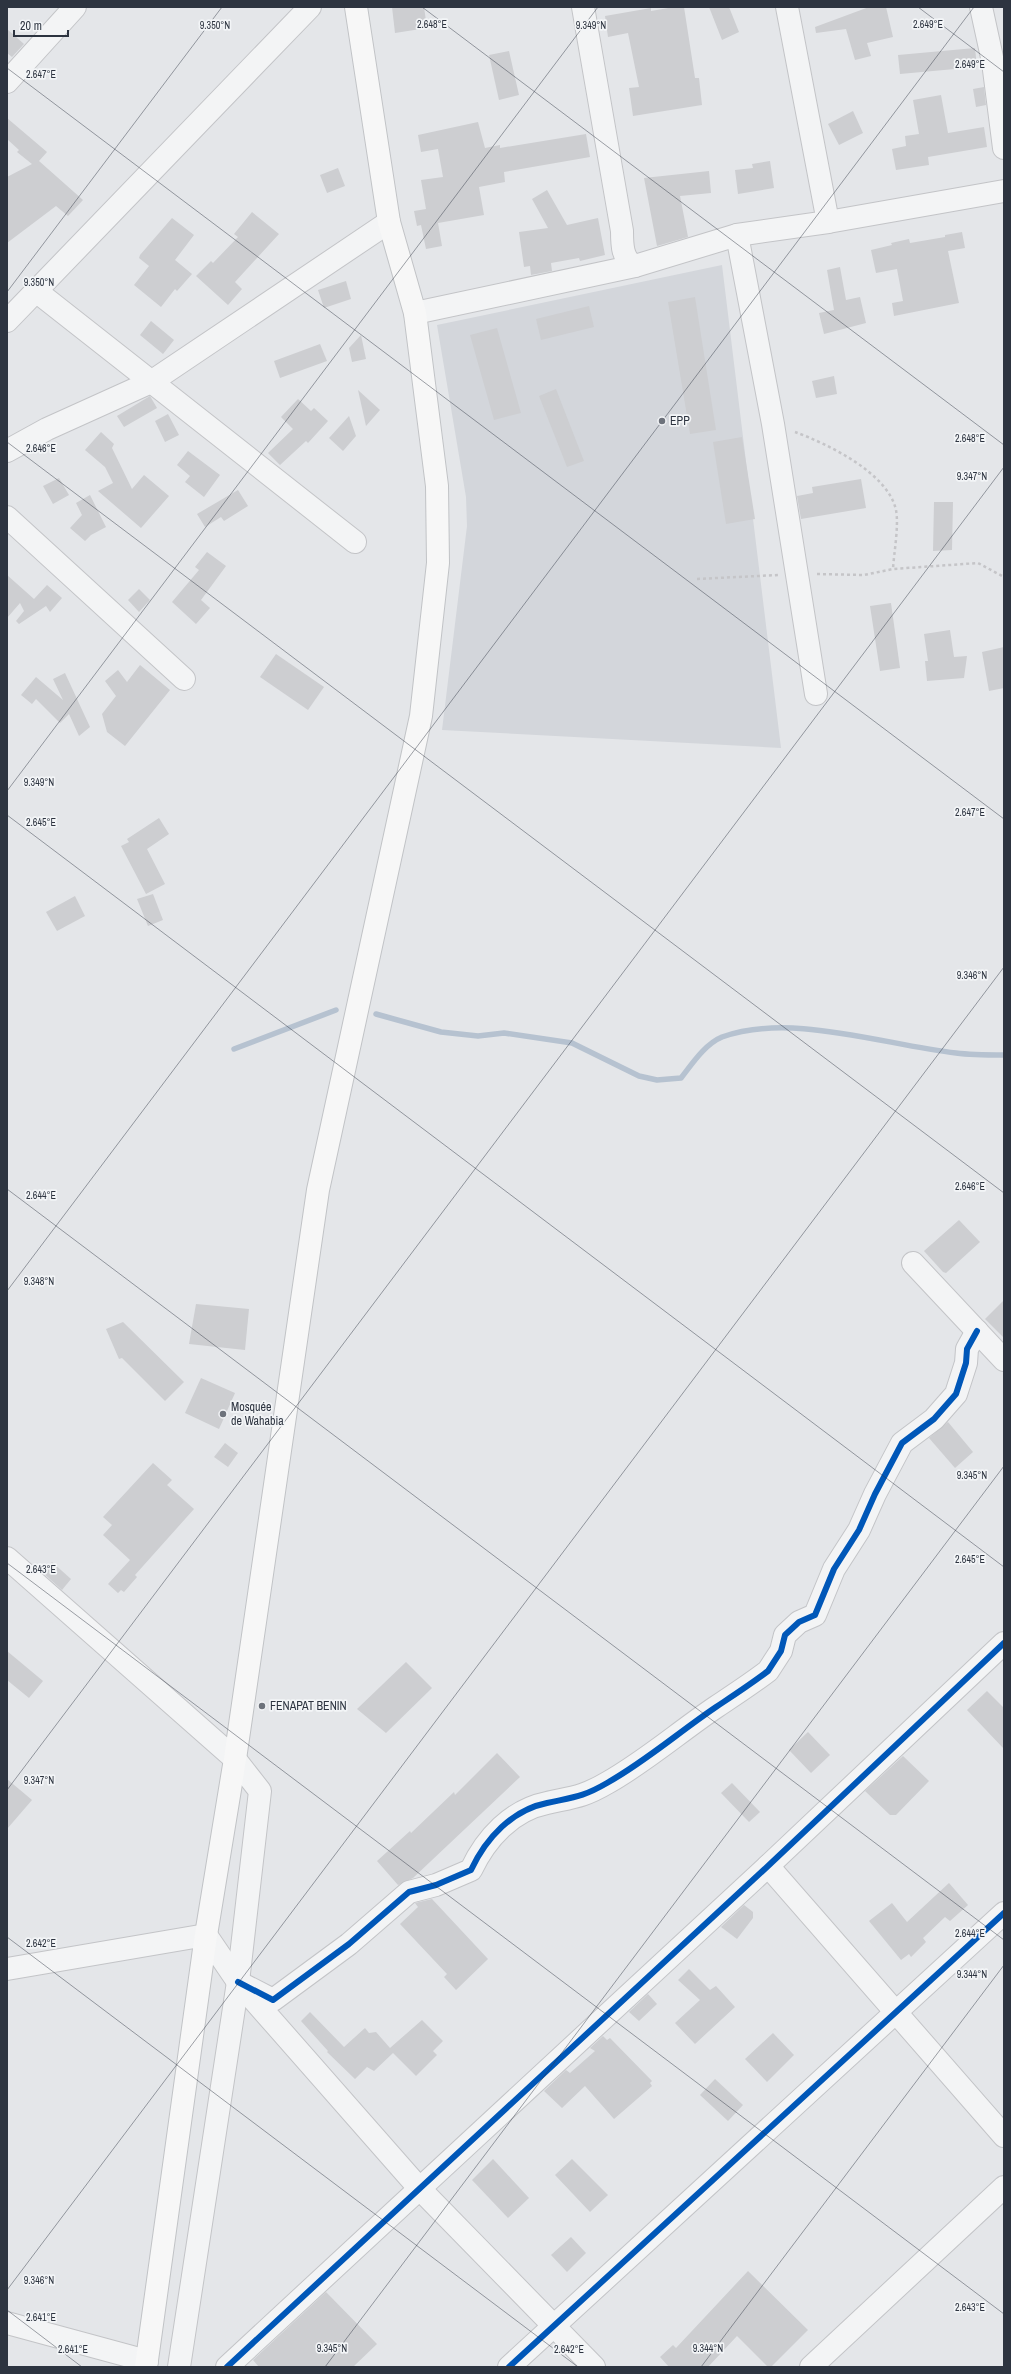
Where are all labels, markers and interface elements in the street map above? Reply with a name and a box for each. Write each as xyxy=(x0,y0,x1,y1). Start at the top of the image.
scale bar xyxy=(14,12,68,38)
text: 20 m xyxy=(20,18,42,34)
text: 2.648°E xyxy=(417,18,447,31)
text: 2.649°E xyxy=(913,18,943,31)
text: 9.350°N xyxy=(200,19,230,32)
text: 9.349°N xyxy=(576,19,606,32)
text: 2.649°E xyxy=(955,58,985,71)
text: 2.647°E xyxy=(26,68,56,81)
text: 9.350°N xyxy=(24,276,54,289)
place label: EPP xyxy=(670,413,690,429)
marker: EPP xyxy=(657,416,667,426)
text: 2.648°E xyxy=(955,432,985,445)
text: 2.646°E xyxy=(26,442,56,455)
text: 9.347°N xyxy=(957,470,987,483)
text: 9.349°N xyxy=(24,776,54,789)
text: 2.647°E xyxy=(955,806,985,819)
text: 2.645°E xyxy=(26,816,56,829)
text: 9.346°N xyxy=(957,969,987,982)
text: 2.646°E xyxy=(955,1180,985,1193)
text: 2.644°E xyxy=(26,1189,56,1202)
text: 9.348°N xyxy=(24,1275,54,1288)
place label: Mosquée de Wahabia xyxy=(231,1399,284,1429)
marker: Mosquée de Wahabia xyxy=(218,1409,228,1419)
text: 9.345°N xyxy=(957,1469,987,1482)
text: 2.645°E xyxy=(955,1553,985,1566)
text: 2.643°E xyxy=(26,1563,56,1576)
place label: FENAPAT BENIN xyxy=(270,1698,347,1714)
marker: FENAPAT BENIN xyxy=(257,1701,267,1711)
text: 9.347°N xyxy=(24,1774,54,1787)
text: 2.644°E xyxy=(955,1927,985,1940)
text: 2.642°E xyxy=(26,1937,56,1950)
text: 9.344°N xyxy=(957,1968,987,1981)
text: 9.346°N xyxy=(24,2274,54,2287)
text: 2.643°E xyxy=(955,2301,985,2314)
text: 2.641°E xyxy=(26,2311,56,2324)
text: 9.345°N xyxy=(317,2342,347,2355)
text: 9.344°N xyxy=(693,2342,723,2355)
text: 2.641°E xyxy=(58,2343,88,2356)
text: 2.642°E xyxy=(554,2343,584,2356)

